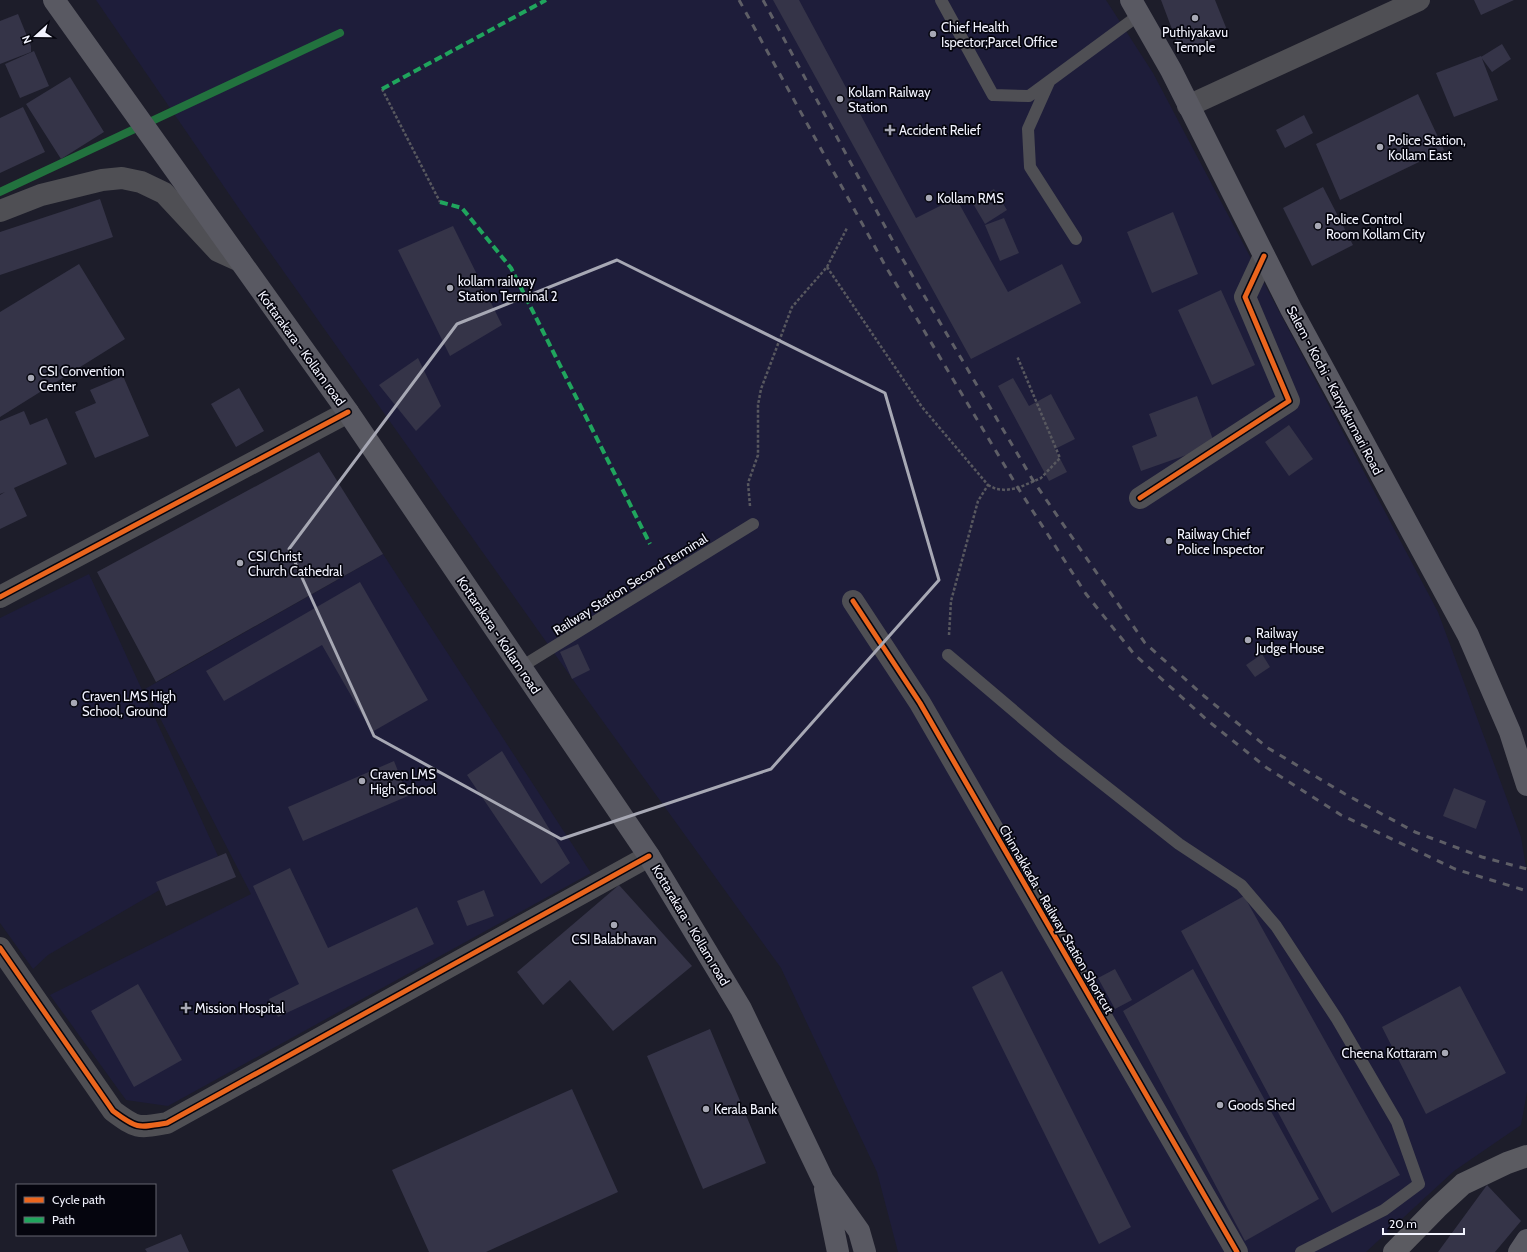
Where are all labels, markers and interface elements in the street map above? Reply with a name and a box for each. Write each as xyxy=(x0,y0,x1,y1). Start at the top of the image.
marker: Puthiyakavu Temple xyxy=(1190,13,1200,23)
north arrow xyxy=(16,16,56,56)
place label: Chief Health Ispector;Parcel Office xyxy=(941,19,1058,50)
place label: Puthiyakavu Temple xyxy=(1162,24,1228,55)
marker: Chief Health Ispector;Parcel Office xyxy=(928,29,938,39)
text: N xyxy=(19,33,35,46)
place label: Kollam Railway Station xyxy=(848,84,931,115)
marker: Kollam Railway Station xyxy=(835,94,845,104)
place label: Accident Relief xyxy=(899,122,981,138)
marker: Accident Relief xyxy=(884,124,896,136)
place label: Police Station, Kollam East xyxy=(1388,132,1466,163)
marker: Police Station, Kollam East xyxy=(1375,142,1385,152)
place label: Kollam RMS xyxy=(937,190,1004,206)
marker: Kollam RMS xyxy=(924,193,934,203)
place label: Police Control Room Kollam City xyxy=(1326,211,1426,242)
marker: Police Control Room Kollam City xyxy=(1313,221,1323,231)
place label: kollam railway Station Terminal 2 xyxy=(458,273,558,304)
marker: kollam railway Station Terminal 2 xyxy=(445,283,455,293)
street label: Kottarakara - Kollam road xyxy=(255,287,349,409)
street label: Salem - Kochi - Kanyakumari Road xyxy=(1284,303,1386,477)
place label: CSI Convention Center xyxy=(39,363,125,394)
marker: CSI Convention Center xyxy=(26,373,36,383)
place label: Railway Chief Police Inspector xyxy=(1177,526,1265,557)
street label: Railway Station Second Terminal xyxy=(550,530,710,638)
marker: Railway Chief Police Inspector xyxy=(1164,536,1174,546)
place label: CSI Christ Church Cathedral xyxy=(248,548,342,579)
marker: CSI Christ Church Cathedral xyxy=(235,558,245,568)
street label: Kottarakara - Kollam road xyxy=(454,573,544,697)
place label: Railway Judge House xyxy=(1255,625,1325,656)
marker: Railway Judge House xyxy=(1243,635,1253,645)
place label: Craven LMS High School, Ground xyxy=(82,688,176,719)
marker: Craven LMS High School, Ground xyxy=(69,698,79,708)
place label: Craven LMS High School xyxy=(370,766,436,797)
marker: Craven LMS High School xyxy=(357,776,367,786)
street label: Chinnakkada - Railway Station Shortcut xyxy=(996,822,1118,1017)
street label: Kottarakara - Kollam road xyxy=(649,862,733,988)
marker: CSI Balabhavan xyxy=(609,920,619,930)
place label: CSI Balabhavan xyxy=(571,931,657,947)
place label: Mission Hospital xyxy=(195,1000,284,1016)
marker: Mission Hospital xyxy=(180,1002,192,1014)
place label: Cheena Kottaram xyxy=(1342,1045,1437,1061)
marker: Cheena Kottaram xyxy=(1440,1048,1450,1058)
place label: Goods Shed xyxy=(1228,1097,1295,1113)
marker: Goods Shed xyxy=(1215,1100,1225,1110)
place label: Kerala Bank xyxy=(714,1101,777,1117)
marker: Kerala Bank xyxy=(701,1104,711,1114)
legend xyxy=(16,1184,156,1236)
text: Cycle path xyxy=(52,1192,105,1207)
scale bar xyxy=(1383,1210,1464,1236)
text: Path xyxy=(52,1212,75,1227)
text: 20 m xyxy=(1389,1216,1417,1231)

